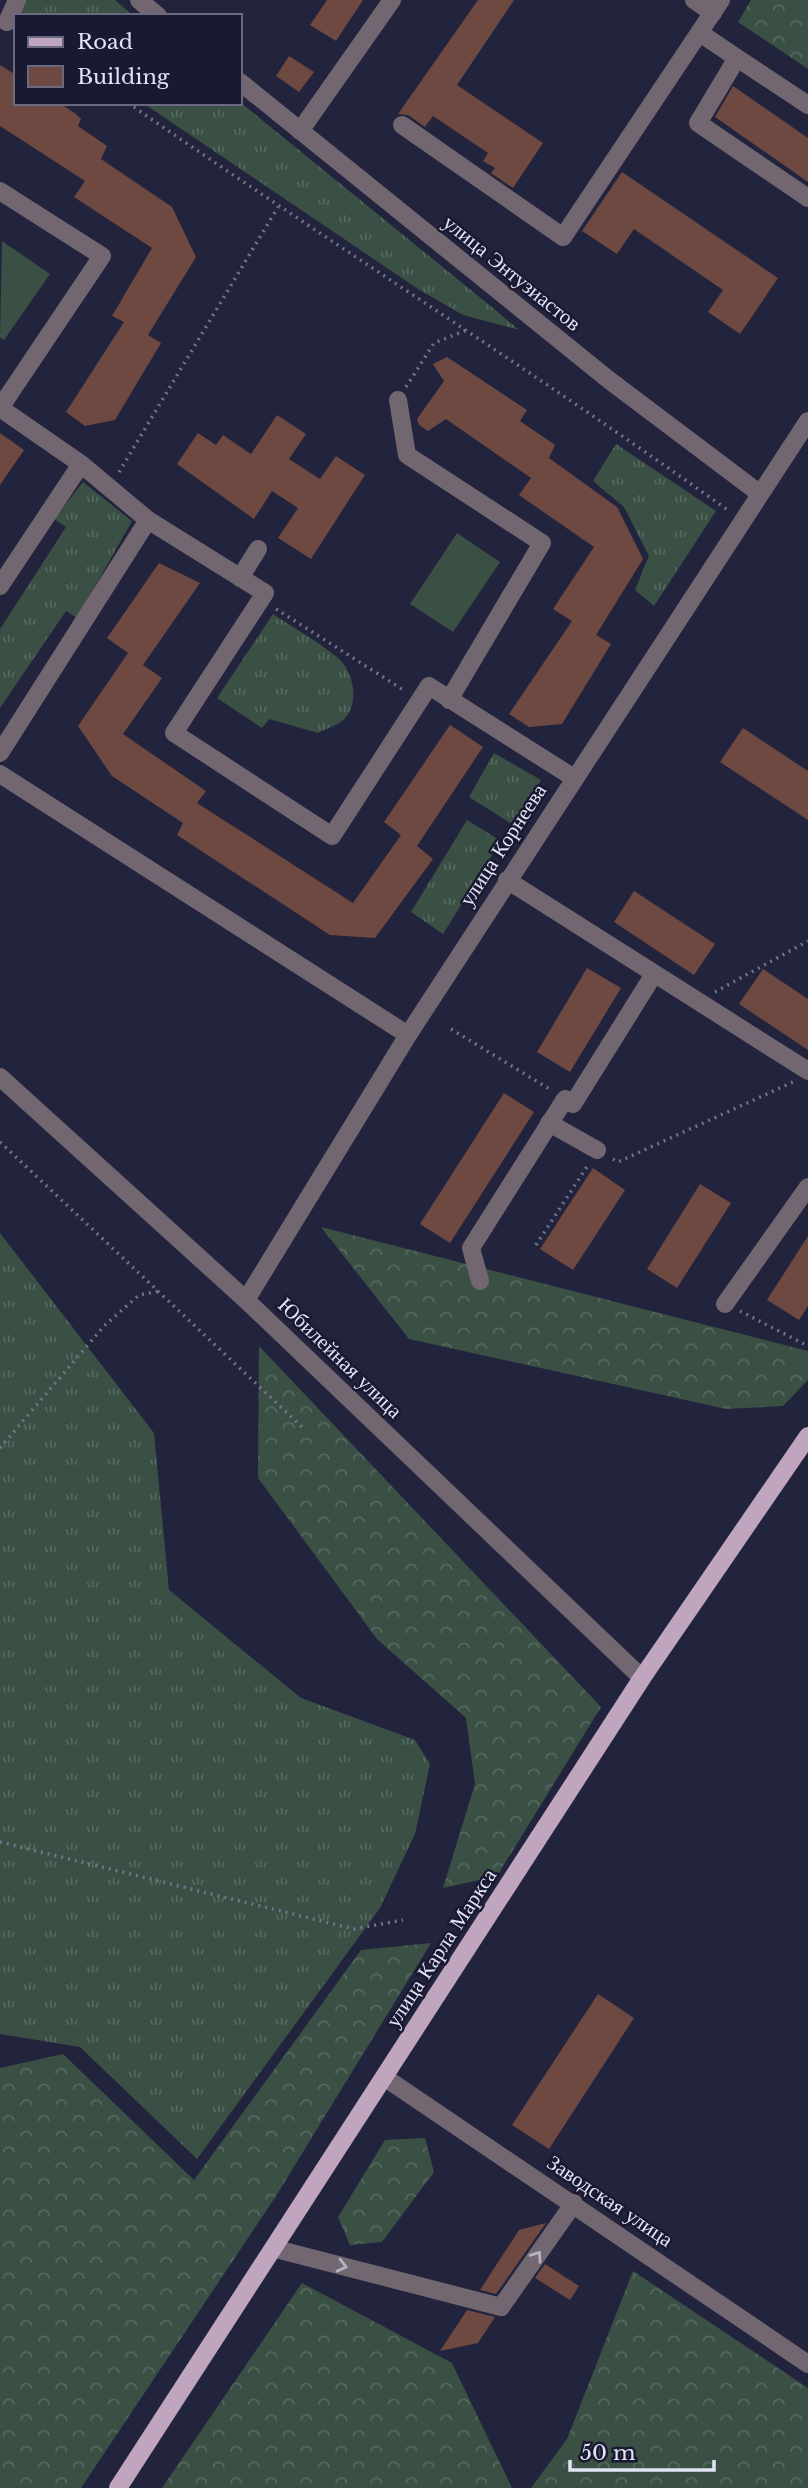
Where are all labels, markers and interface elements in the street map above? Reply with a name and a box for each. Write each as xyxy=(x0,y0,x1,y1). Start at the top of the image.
legend xyxy=(14,14,242,105)
text: Road xyxy=(77,29,133,55)
text: Building xyxy=(77,64,170,90)
street label: улица Энтузиастов xyxy=(438,209,586,337)
street label: улица Корнеева xyxy=(454,778,553,911)
street label: Юбилейная улица xyxy=(272,1292,408,1424)
street label: улица Карла Маркса xyxy=(380,1863,502,2032)
street label: Заводская улица xyxy=(542,2149,678,2253)
one-way arrow xyxy=(529,2251,541,2264)
one-way arrow xyxy=(336,2258,348,2272)
scale bar xyxy=(570,2428,714,2472)
text: 50 m xyxy=(580,2440,636,2466)

